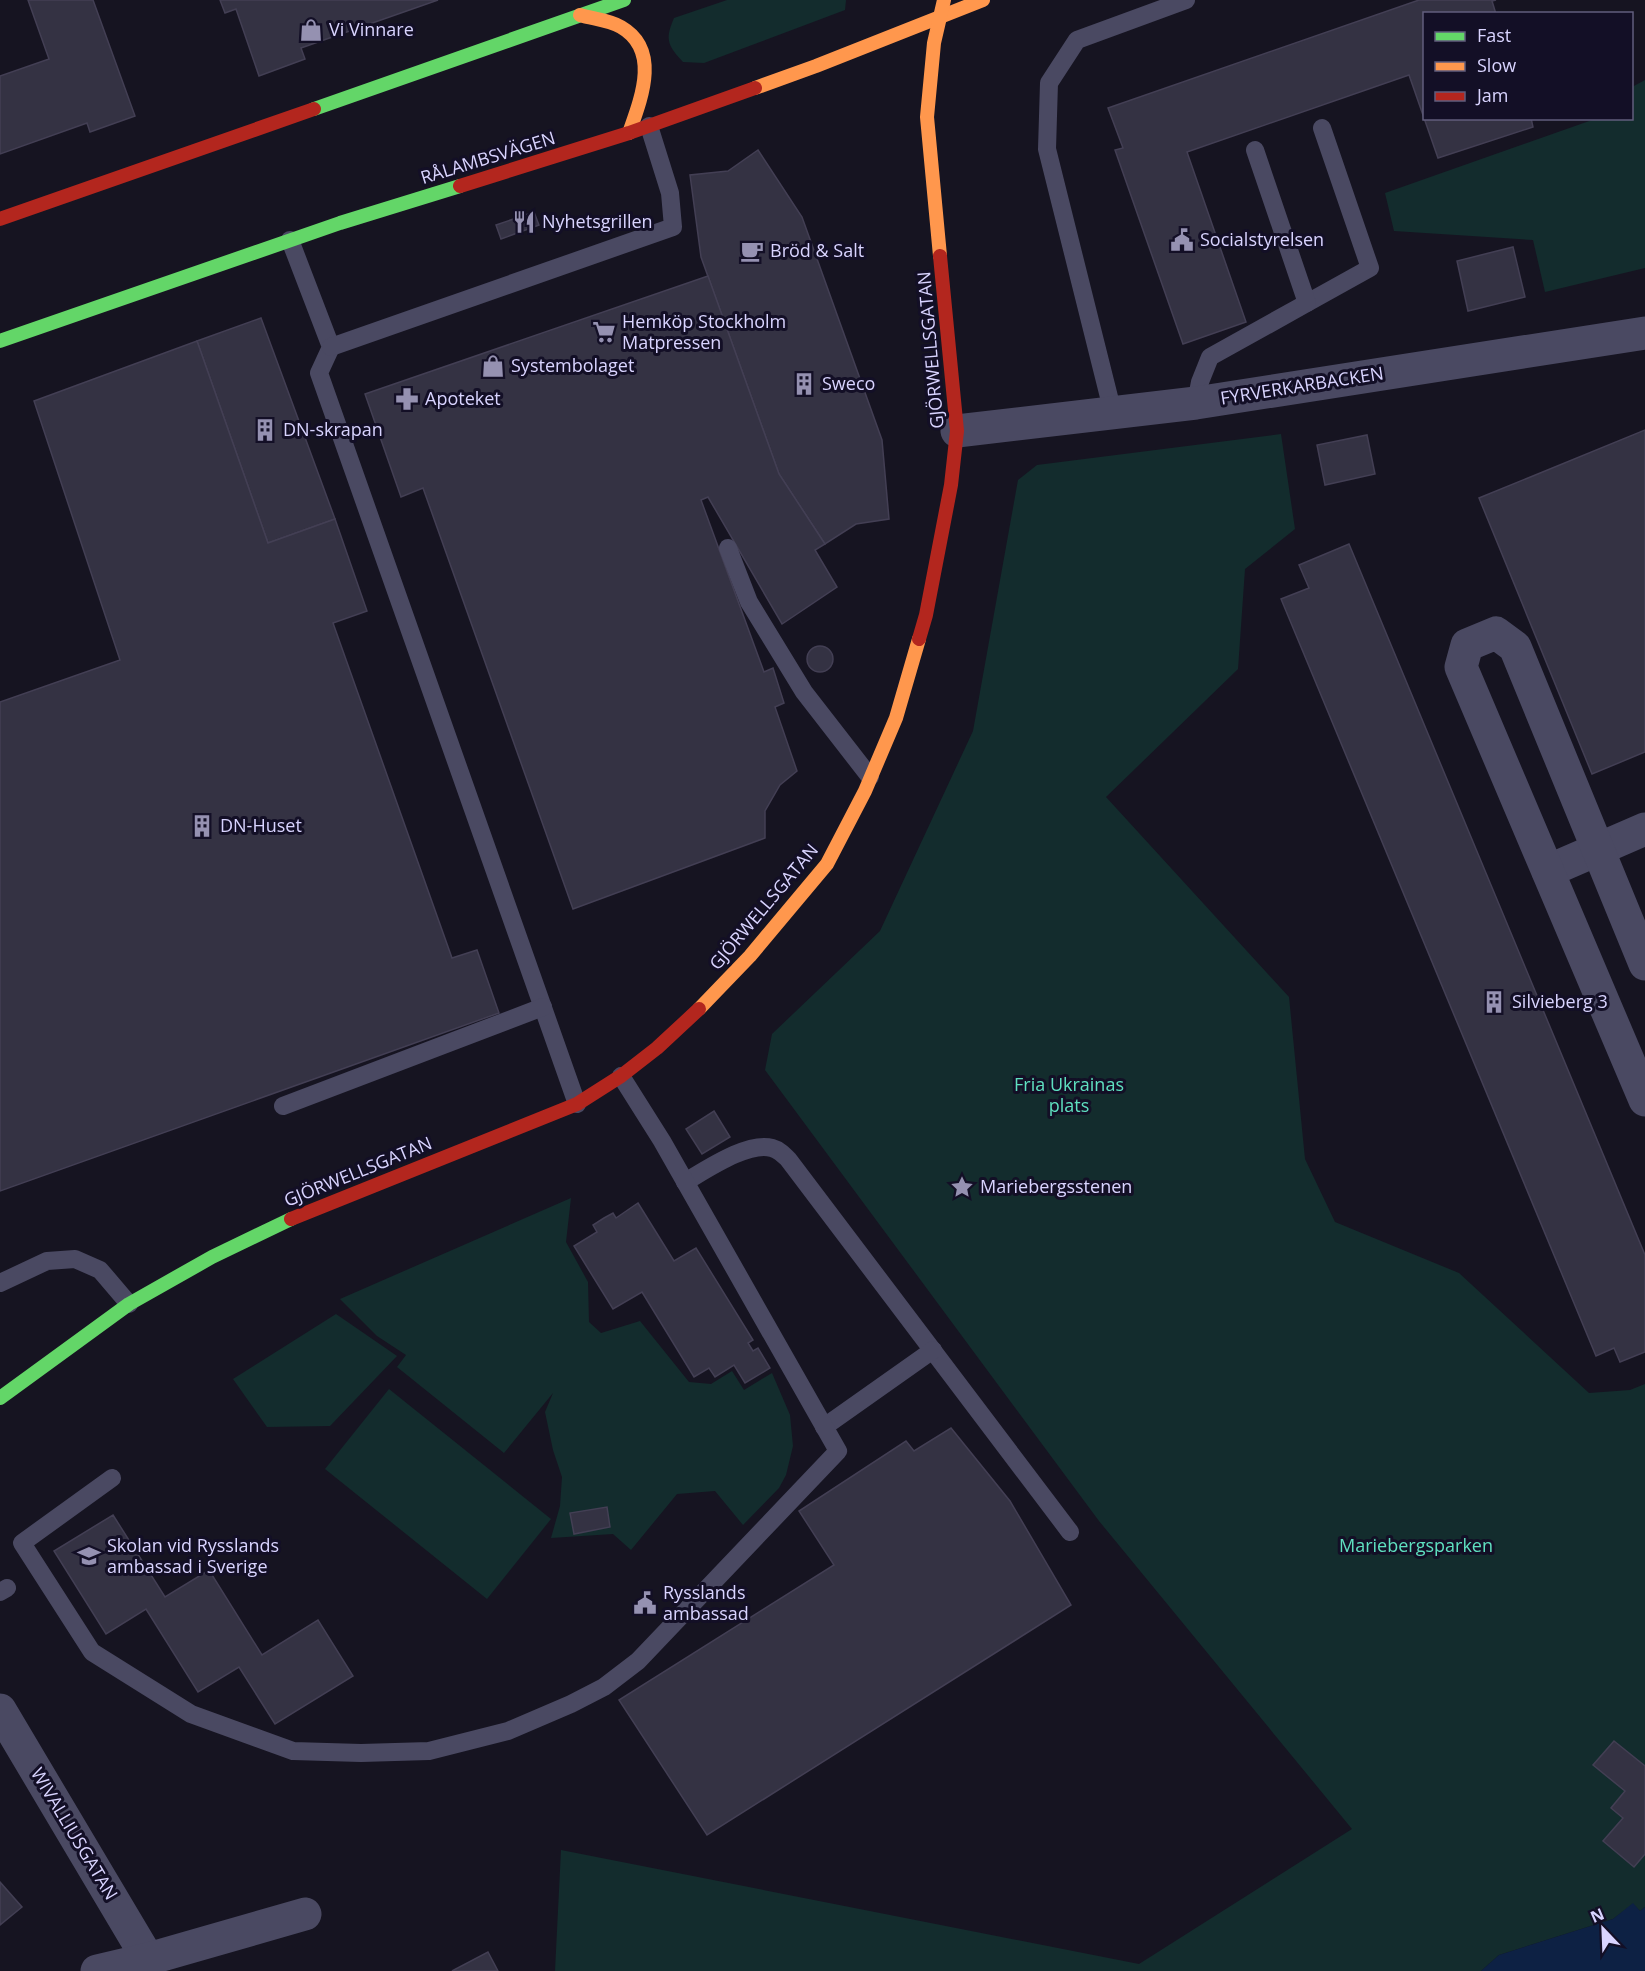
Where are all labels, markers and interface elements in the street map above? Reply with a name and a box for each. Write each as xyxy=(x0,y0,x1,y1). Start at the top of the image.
legend xyxy=(1423,12,1633,120)
shop icon: Vi Vinnare xyxy=(298,17,324,43)
place label: Vi Vinnare xyxy=(329,17,414,41)
text: Fast xyxy=(1477,23,1511,47)
text: Slow xyxy=(1477,53,1516,77)
text: Jam xyxy=(1475,83,1509,107)
street label: RÅLAMBSVÄGEN xyxy=(417,125,558,189)
restaurant icon: Nyhetsgrillen xyxy=(511,209,537,235)
place label: Nyhetsgrillen xyxy=(542,209,653,233)
public building icon: Socialstyrelsen xyxy=(1169,227,1195,253)
place label: Socialstyrelsen xyxy=(1200,227,1324,251)
cafe icon: Bröd & Salt xyxy=(739,238,765,264)
place label: Bröd & Salt xyxy=(770,238,864,262)
street label: GJÖRWELLSGATAN xyxy=(911,271,949,430)
place label: Hemköp Stockholm Matpressen xyxy=(622,309,786,354)
supermarket icon: Hemköp Stockholm Matpressen xyxy=(591,319,617,345)
shop icon: Systembolaget xyxy=(480,353,506,379)
place label: Systembolaget xyxy=(511,353,634,377)
street label: FYRVERKARBACKEN xyxy=(1219,360,1385,410)
building icon: Sweco xyxy=(791,371,817,397)
place label: Sweco xyxy=(822,371,875,395)
pharmacy icon: Apoteket xyxy=(394,386,420,412)
place label: Apoteket xyxy=(425,386,501,410)
building icon: DN-skrapan xyxy=(252,417,278,443)
place label: DN-skrapan xyxy=(283,417,383,441)
building icon: DN-Huset xyxy=(189,813,215,839)
place label: DN-Huset xyxy=(220,813,302,837)
street label: GJÖRWELLSGATAN xyxy=(703,838,823,974)
building icon: Silvieberg 3 xyxy=(1481,989,1507,1015)
place label: Silvieberg 3 xyxy=(1512,989,1608,1013)
park label: Fria Ukrainas plats xyxy=(1014,1072,1124,1117)
street label: GJÖRWELLSGATAN xyxy=(280,1130,435,1212)
place icon: Mariebergsstenen xyxy=(949,1174,975,1200)
place label: Mariebergsstenen xyxy=(980,1174,1132,1198)
place label: Skolan vid Rysslands ambassad i Sverige xyxy=(107,1533,279,1578)
park label: Mariebergsparken xyxy=(1339,1533,1493,1557)
school or university icon: Skolan vid Rysslands ambassad i Sverige xyxy=(76,1543,102,1569)
place label: Rysslands ambassad xyxy=(663,1580,749,1625)
public building icon: Rysslands ambassad xyxy=(632,1590,658,1616)
street label: WIVALLIUSGATAN xyxy=(26,1763,124,1904)
north arrow xyxy=(1573,1899,1633,1959)
text: N xyxy=(1587,1903,1607,1928)

